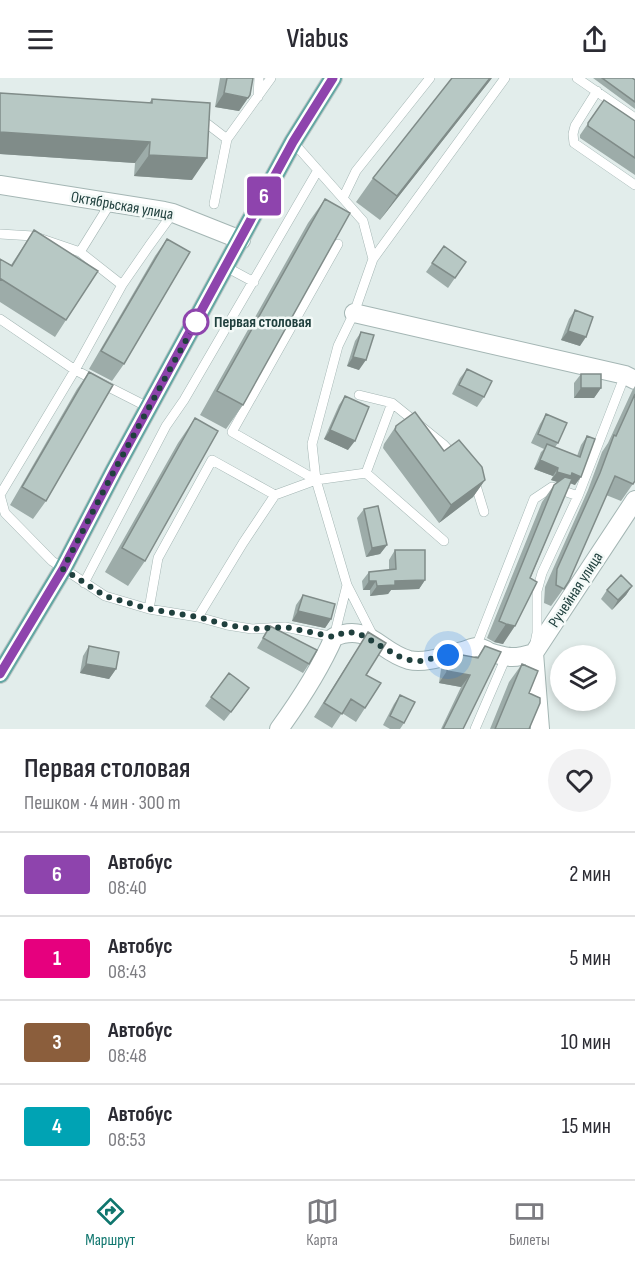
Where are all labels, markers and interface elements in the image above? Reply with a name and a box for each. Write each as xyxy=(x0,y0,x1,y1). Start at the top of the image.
icon: menu xyxy=(24,23,57,56)
text: Viabus xyxy=(287,23,349,55)
icon: share xyxy=(578,23,611,56)
line badge: 6 xyxy=(244,176,284,216)
text: 6 xyxy=(259,184,269,209)
street label: Октябрьская улица xyxy=(69,188,175,224)
marker: Первая столовая xyxy=(183,309,209,335)
place label: Первая столовая xyxy=(214,313,311,332)
street label: Ручейная улица xyxy=(545,549,607,631)
your location xyxy=(433,640,463,670)
map controls xyxy=(550,645,616,711)
button: layers xyxy=(550,645,616,711)
button: heart xyxy=(548,749,611,812)
text: Первая столовая xyxy=(24,752,191,785)
text: Пешком · 4 мин · 300 m xyxy=(24,791,181,815)
text: Автобус xyxy=(108,849,173,876)
text: 2 мин xyxy=(569,861,611,888)
text: 6 xyxy=(52,862,62,887)
text: 08:40 xyxy=(108,876,147,900)
text: Автобус xyxy=(108,933,173,960)
text: 5 мин xyxy=(570,945,611,972)
text: 1 xyxy=(53,946,61,971)
text: 08:43 xyxy=(108,960,146,984)
text: Автобус xyxy=(108,1017,173,1044)
text: 10 мин xyxy=(561,1029,611,1056)
text: 3 xyxy=(52,1030,62,1055)
text: 08:48 xyxy=(108,1044,147,1068)
text: Автобус xyxy=(108,1101,173,1128)
text: 15 мин xyxy=(562,1113,611,1140)
text: 4 xyxy=(52,1114,62,1139)
text: 08:53 xyxy=(108,1128,146,1152)
tab: Маршрут xyxy=(85,1195,135,1250)
tab: Карта xyxy=(306,1195,339,1250)
tab: Билеты xyxy=(509,1195,550,1250)

